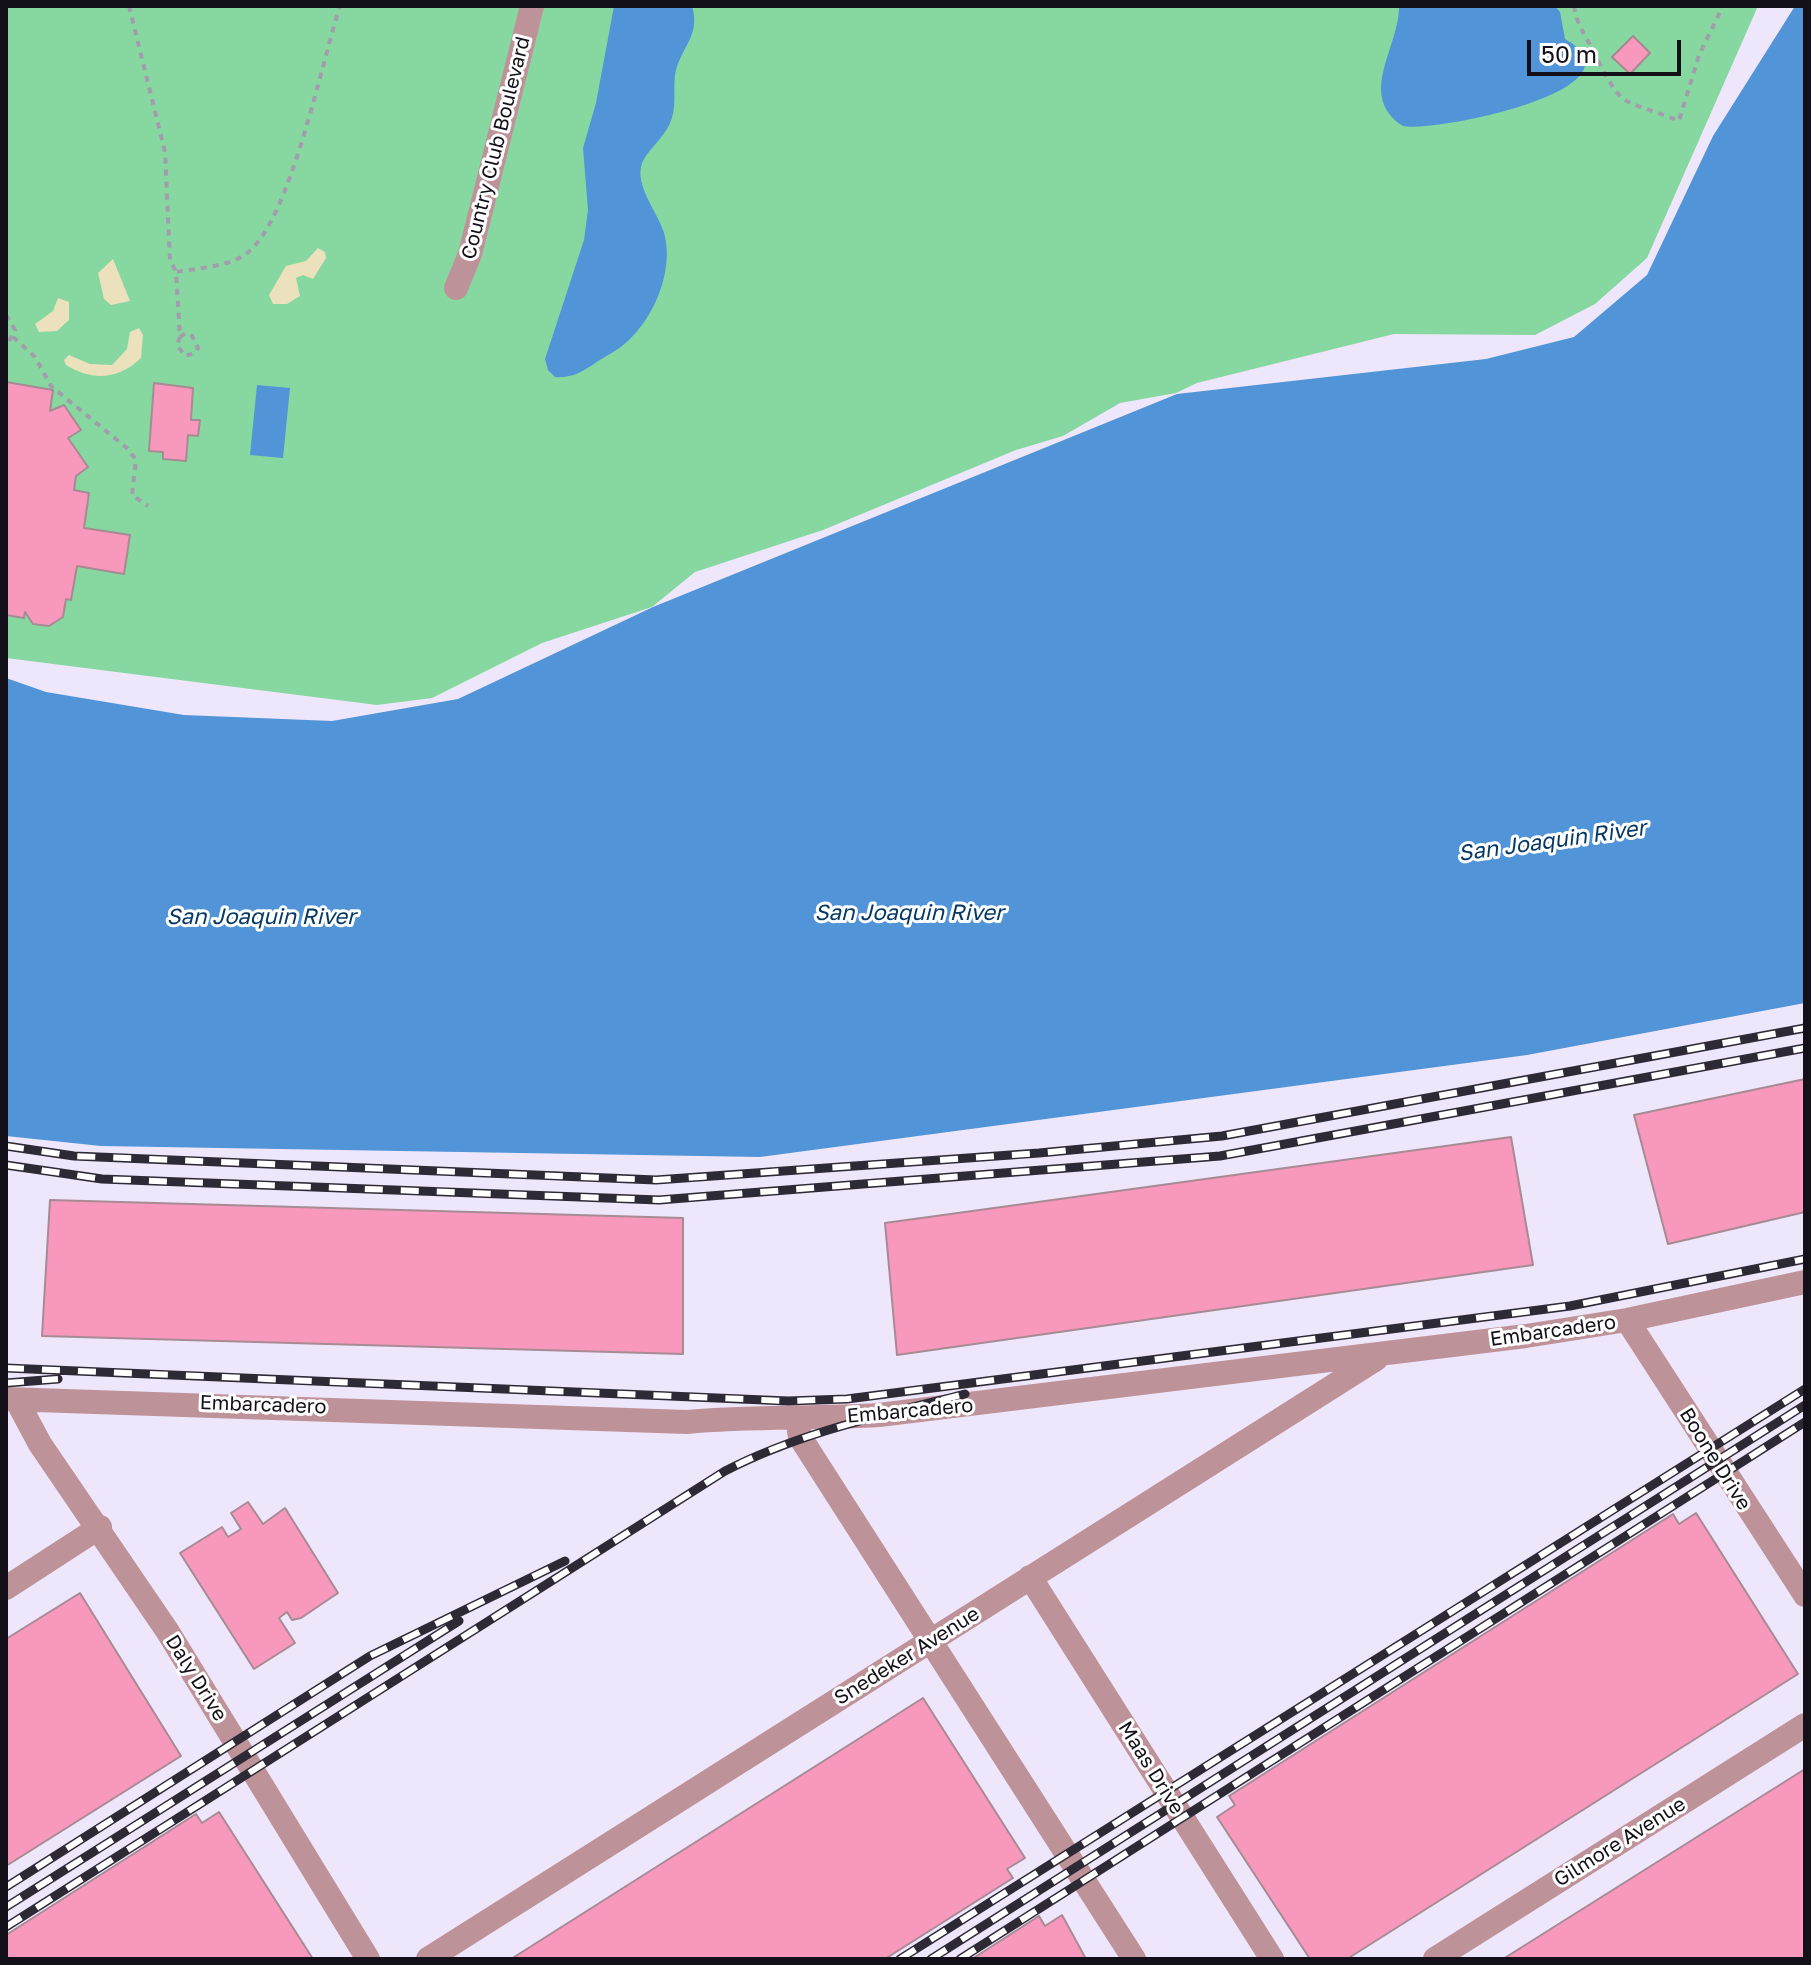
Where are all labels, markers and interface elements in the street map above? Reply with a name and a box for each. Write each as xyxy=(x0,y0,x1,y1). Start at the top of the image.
scale bar xyxy=(1531,24,1685,74)
street label: Country Club Boulevard xyxy=(457,34,535,262)
text: 50 m xyxy=(1541,39,1597,68)
water label: San Joaquin River xyxy=(1456,815,1648,867)
water label: San Joaquin River xyxy=(814,900,1004,926)
water label: San Joaquin River xyxy=(166,904,356,930)
street label: Embarcadero xyxy=(1489,1310,1617,1352)
street label: Embarcadero xyxy=(199,1391,327,1419)
street label: Embarcadero xyxy=(846,1394,974,1428)
street label: Boone Drive xyxy=(1674,1404,1756,1514)
street label: Snedeker Avenue xyxy=(830,1602,984,1710)
street label: Daly Drive xyxy=(160,1630,232,1726)
street label: Maas Drive xyxy=(1113,1717,1189,1819)
street label: Gilmore Avenue xyxy=(1550,1792,1690,1892)

